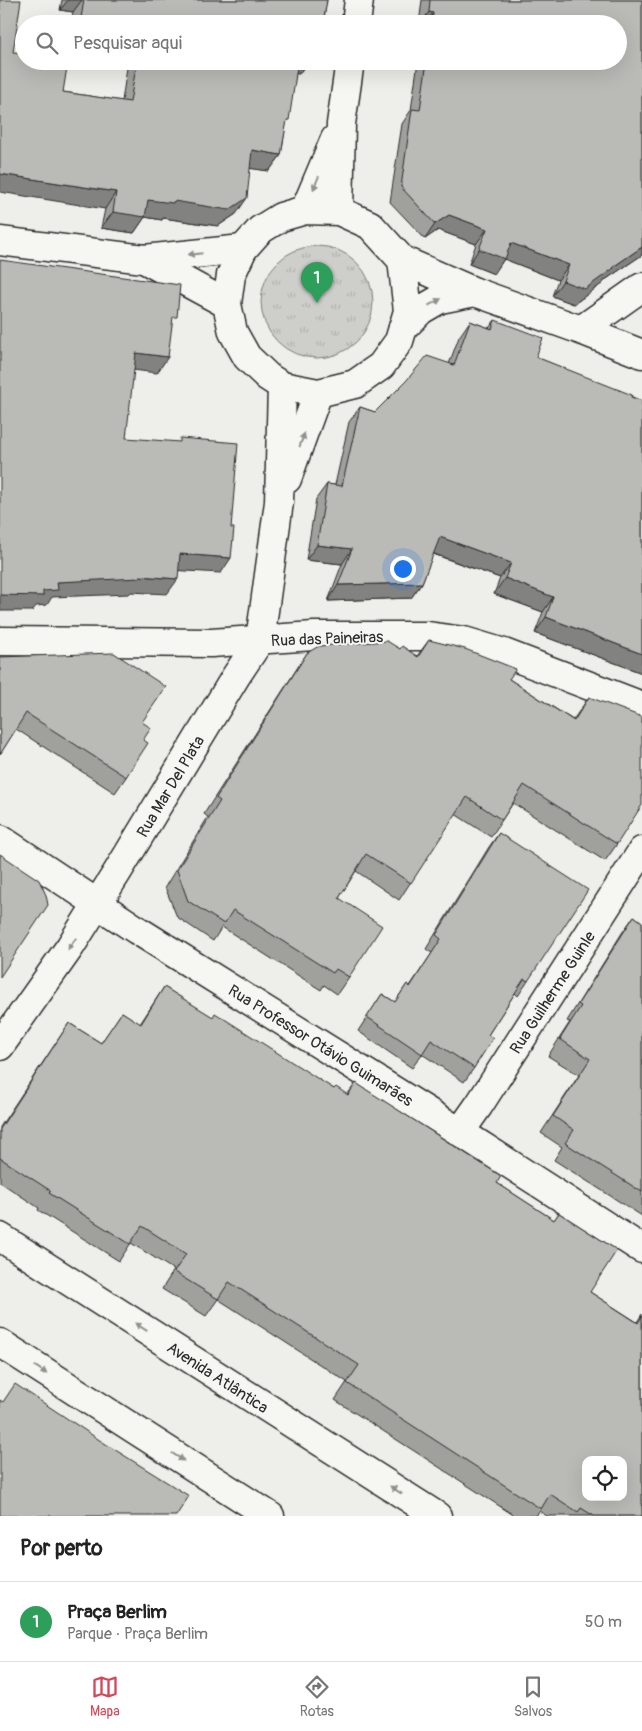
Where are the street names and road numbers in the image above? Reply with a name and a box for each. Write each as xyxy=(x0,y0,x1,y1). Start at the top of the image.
street label: Rua das Paineiras xyxy=(270,627,384,651)
street label: Rua Mar Del Plata xyxy=(133,732,209,841)
street label: Rua Guilherme Guinle xyxy=(506,927,600,1058)
street label: Rua Professor Otávio Guimarães xyxy=(224,981,417,1111)
street label: Avenida Atlântica xyxy=(163,1338,272,1418)

